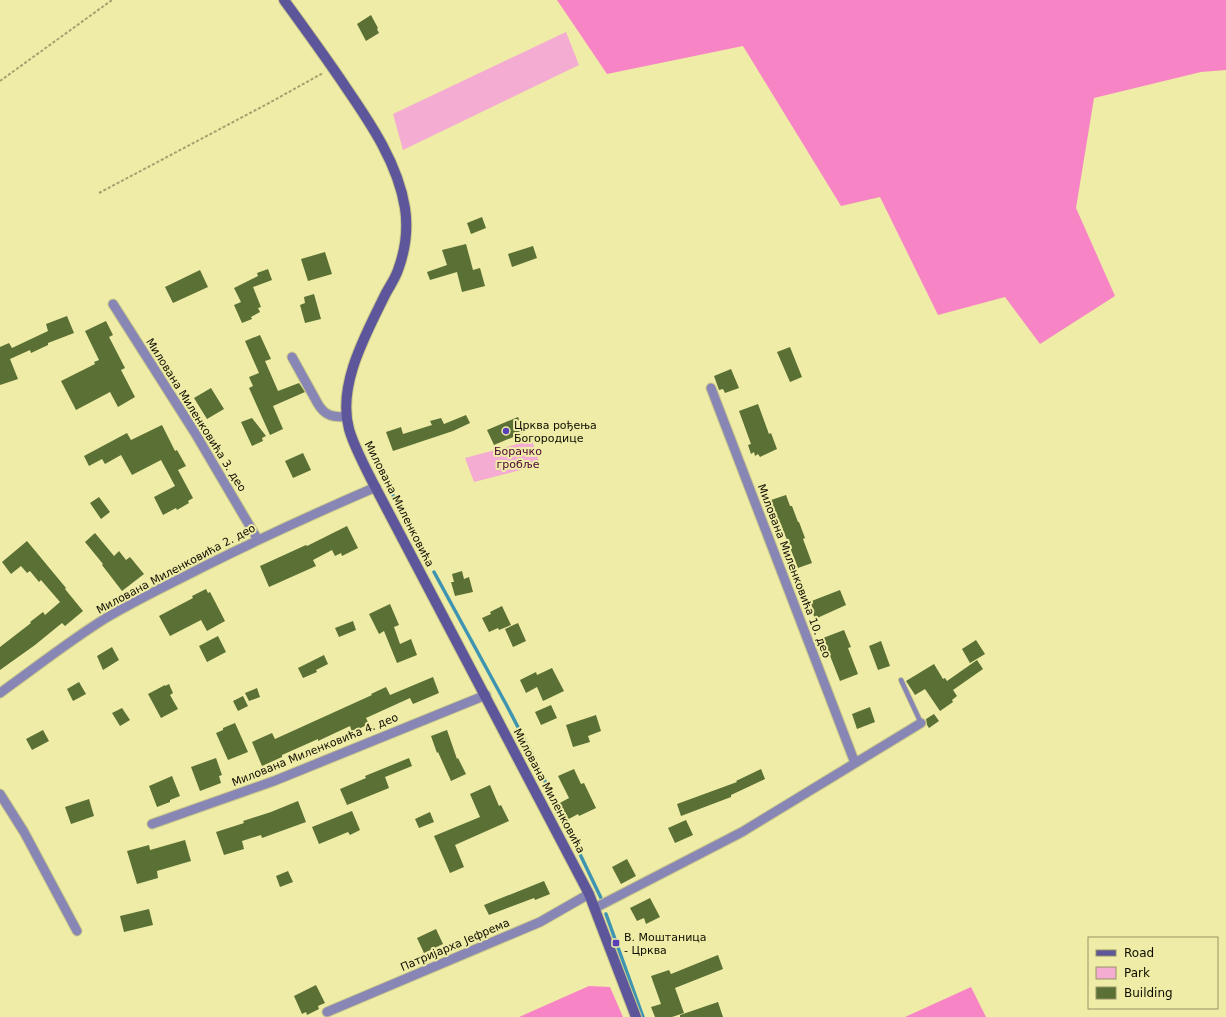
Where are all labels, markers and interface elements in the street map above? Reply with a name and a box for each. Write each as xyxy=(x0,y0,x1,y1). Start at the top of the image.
street label: Милована Миленковића 3. део xyxy=(143,336,249,494)
place label: Црква рођења Богородице xyxy=(514,419,597,445)
marker: Црква рођења Богородице xyxy=(501,426,511,436)
street label: Милована Миленковића xyxy=(362,439,436,569)
park label: Борачко гробље xyxy=(494,445,542,471)
street label: Милована Миленковића 10. део xyxy=(755,482,833,660)
street label: Милована Миленковића 2. део xyxy=(94,521,258,617)
street label: Милована Миленковића 4. део xyxy=(230,710,400,789)
street label: Милована Миленковића xyxy=(510,726,588,856)
street label: Патријарха Јефрема xyxy=(398,916,512,974)
place label: В. Моштаница - Црква xyxy=(624,931,707,957)
legend xyxy=(1088,937,1218,1009)
marker: В. Моштаница - Црква xyxy=(611,938,621,948)
text: Road xyxy=(1124,946,1154,960)
text: Park xyxy=(1124,966,1150,980)
text: Building xyxy=(1124,986,1173,1000)

